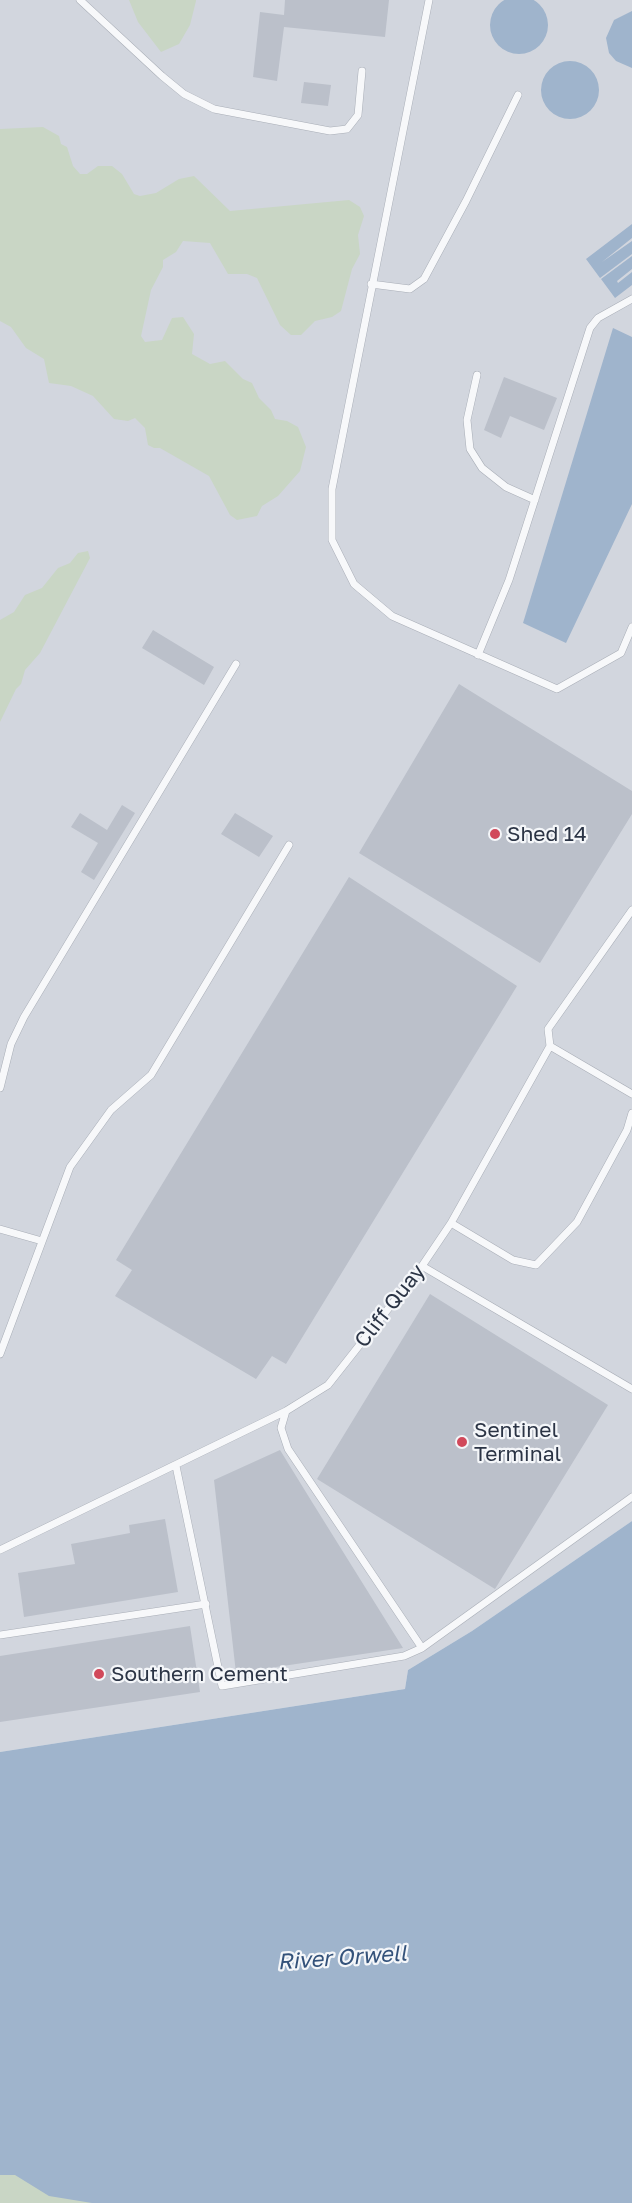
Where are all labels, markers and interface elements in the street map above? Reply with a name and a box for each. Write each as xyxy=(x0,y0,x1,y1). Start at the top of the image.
place label: Shed 14 xyxy=(507,821,587,847)
marker: Shed 14 xyxy=(488,827,502,841)
street label: Cliff Quay xyxy=(350,1259,430,1353)
place label: Sentinel Terminal xyxy=(474,1417,561,1467)
marker: Sentinel Terminal xyxy=(455,1435,469,1449)
place label: Southern Cement xyxy=(111,1661,288,1687)
marker: Southern Cement xyxy=(92,1667,106,1681)
water label: River Orwell xyxy=(277,1940,407,1976)

